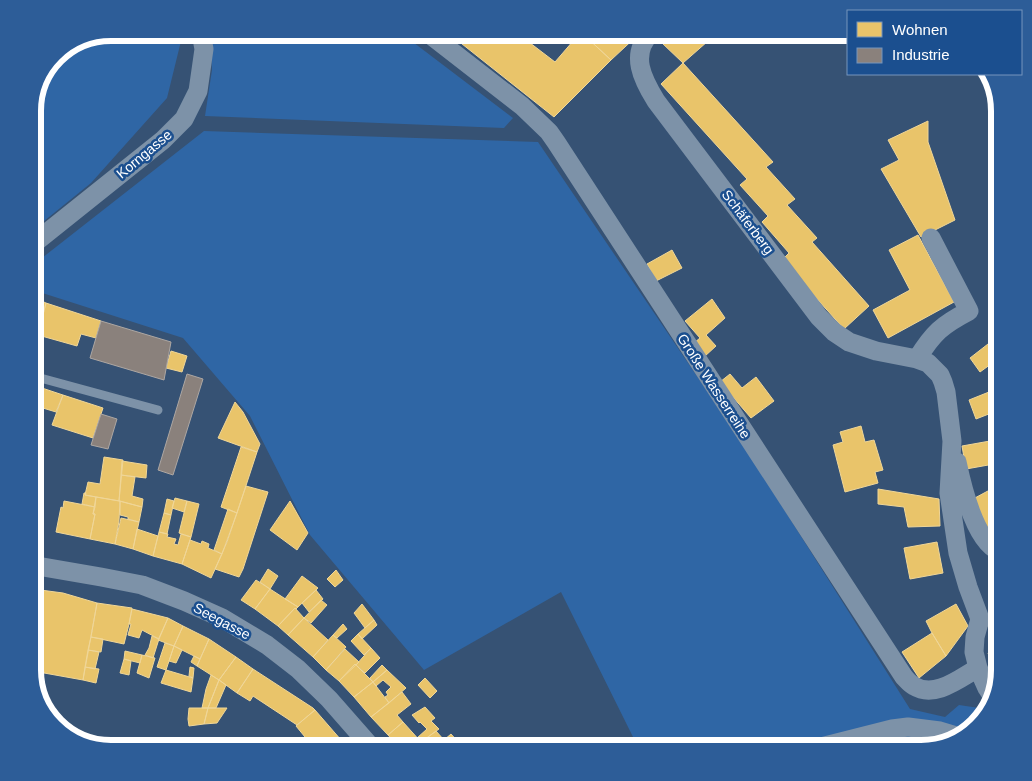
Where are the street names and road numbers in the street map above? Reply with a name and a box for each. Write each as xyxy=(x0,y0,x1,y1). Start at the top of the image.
street label: Korngasse xyxy=(113,126,175,182)
street label: Schäferberg xyxy=(719,187,777,257)
street label: Große Wasserreihe xyxy=(674,331,754,442)
street label: Seegasse xyxy=(191,599,253,643)

